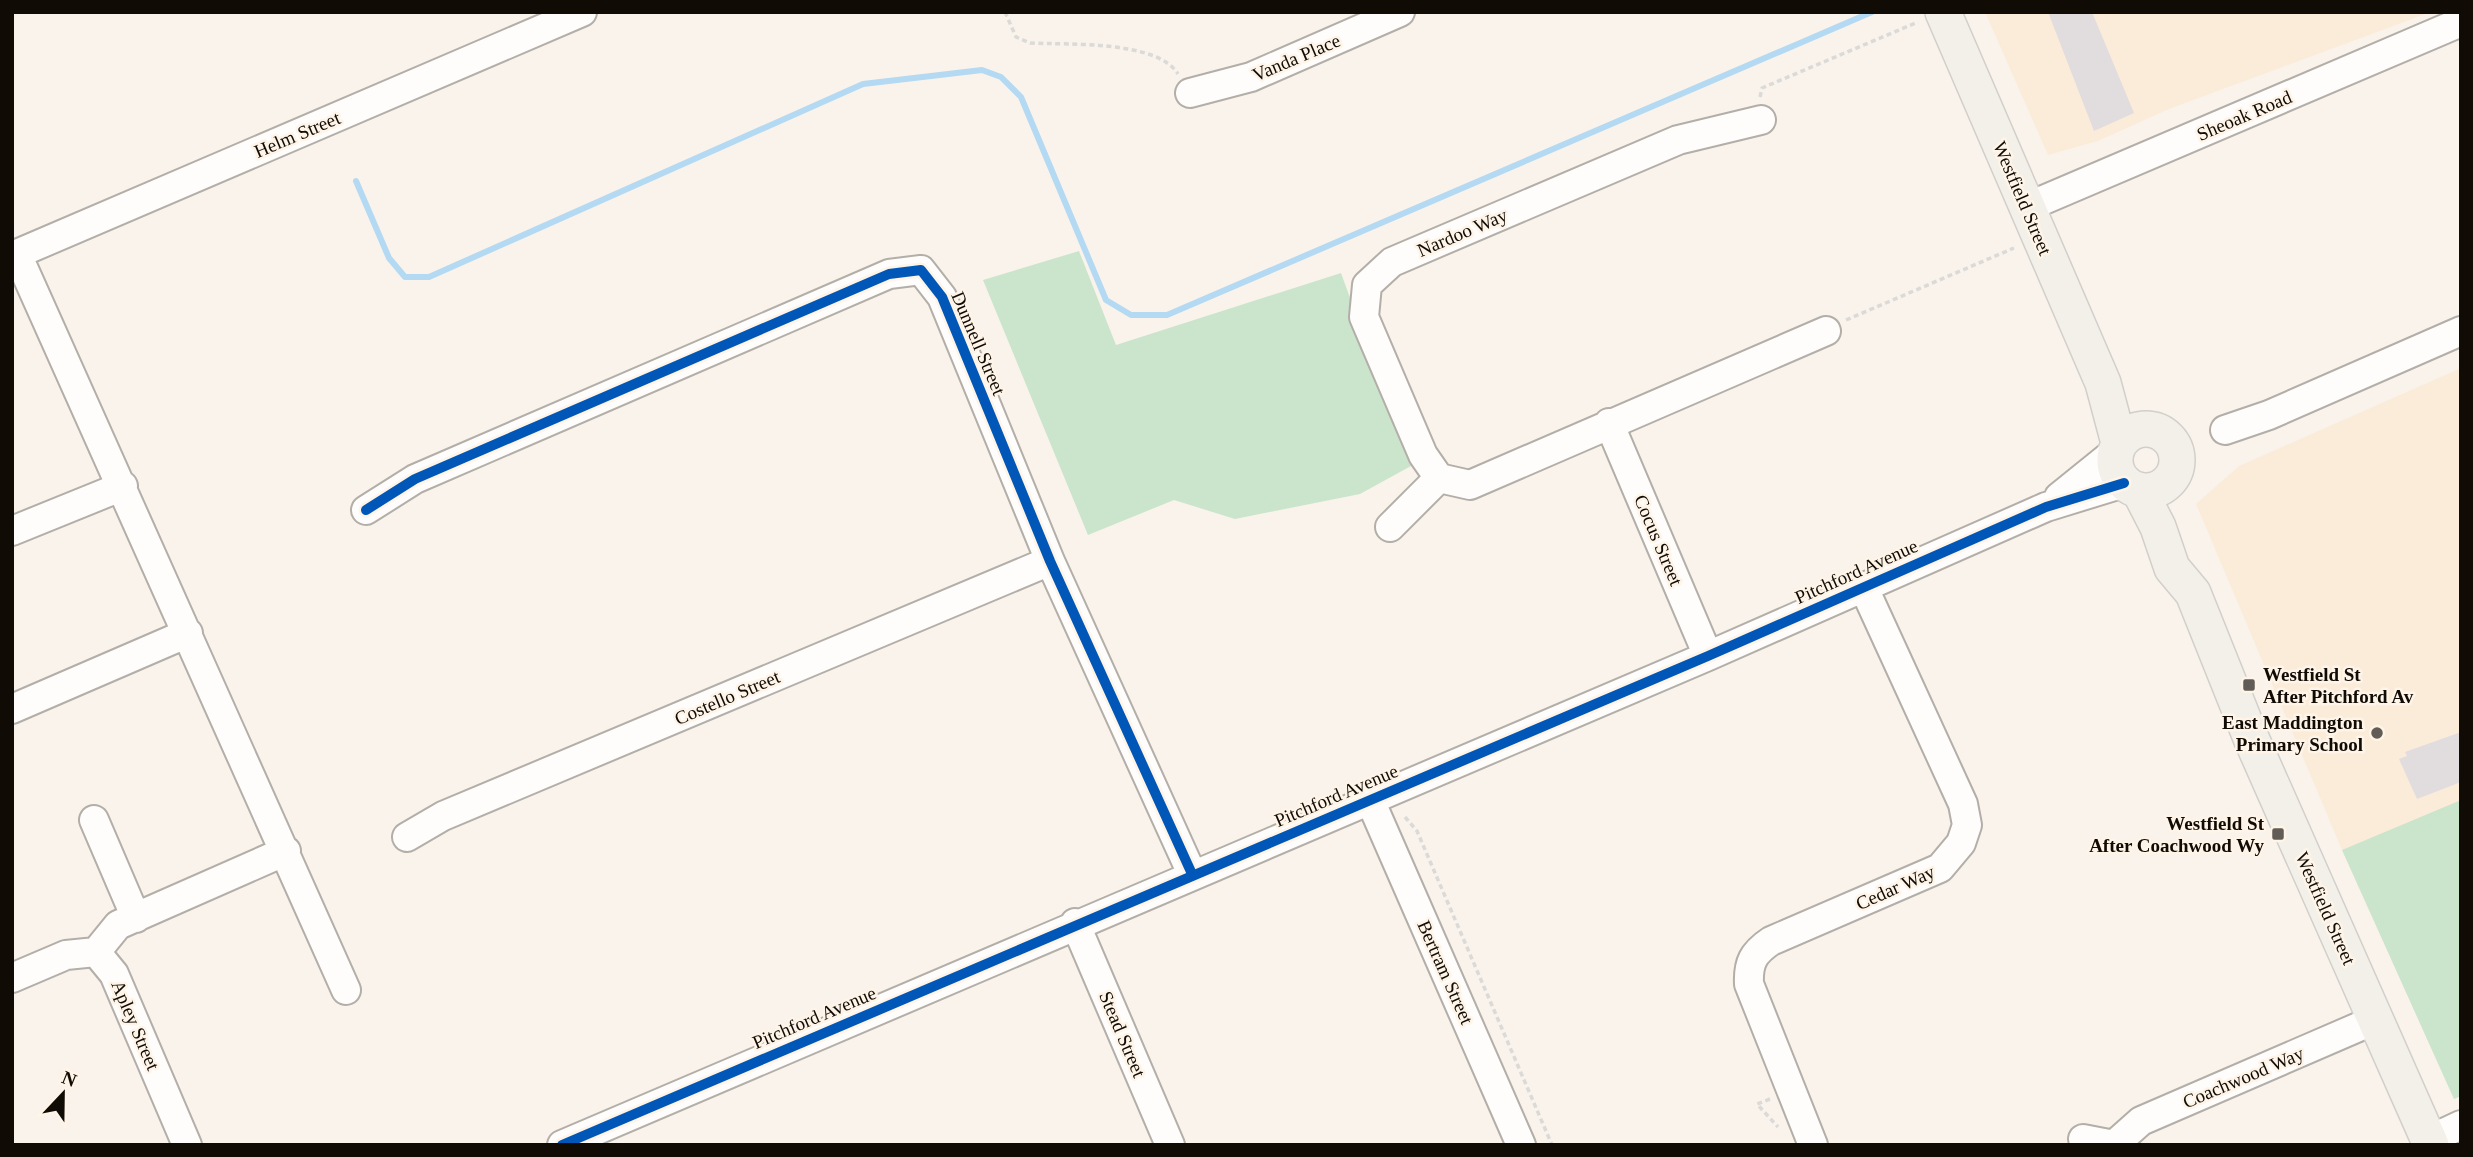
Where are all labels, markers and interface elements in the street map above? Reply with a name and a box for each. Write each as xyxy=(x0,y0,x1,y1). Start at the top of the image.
street label: Vanda Place xyxy=(1249,30,1343,85)
street label: Sheoak Road xyxy=(2194,86,2295,145)
street label: Helm Street xyxy=(251,107,344,162)
street label: Westfield Street xyxy=(1989,138,2056,259)
street label: Nardoo Way xyxy=(1414,204,1511,261)
street label: Dunnell Street xyxy=(947,288,1010,399)
street label: Cocus Street xyxy=(1630,492,1687,589)
street label: Pitchford Avenue xyxy=(1792,535,1921,608)
place label: Westfield St After Pitchford Av xyxy=(2263,664,2414,707)
street label: Costello Street xyxy=(671,666,784,729)
marker: Westfield St After Pitchford Av xyxy=(2241,677,2257,693)
place label: East Maddington Primary School xyxy=(2222,712,2363,755)
marker: East Maddington Primary School xyxy=(2369,725,2385,741)
street label: Pitchford Avenue xyxy=(1271,760,1401,831)
place label: Westfield St After Coachwood Wy xyxy=(2089,813,2265,856)
marker: Westfield St After Coachwood Wy xyxy=(2270,826,2286,842)
street label: Westfield Street xyxy=(2291,848,2360,969)
street label: Cedar Way xyxy=(1853,861,1938,914)
street label: Bertram Street xyxy=(1413,917,1478,1028)
street label: Apley Street xyxy=(107,977,164,1074)
street label: Pitchford Avenue xyxy=(749,982,879,1053)
street label: Stead Street xyxy=(1095,988,1150,1081)
street label: Coachwood Way xyxy=(2179,1042,2307,1112)
north arrow xyxy=(28,1059,98,1129)
text: N xyxy=(59,1066,80,1091)

